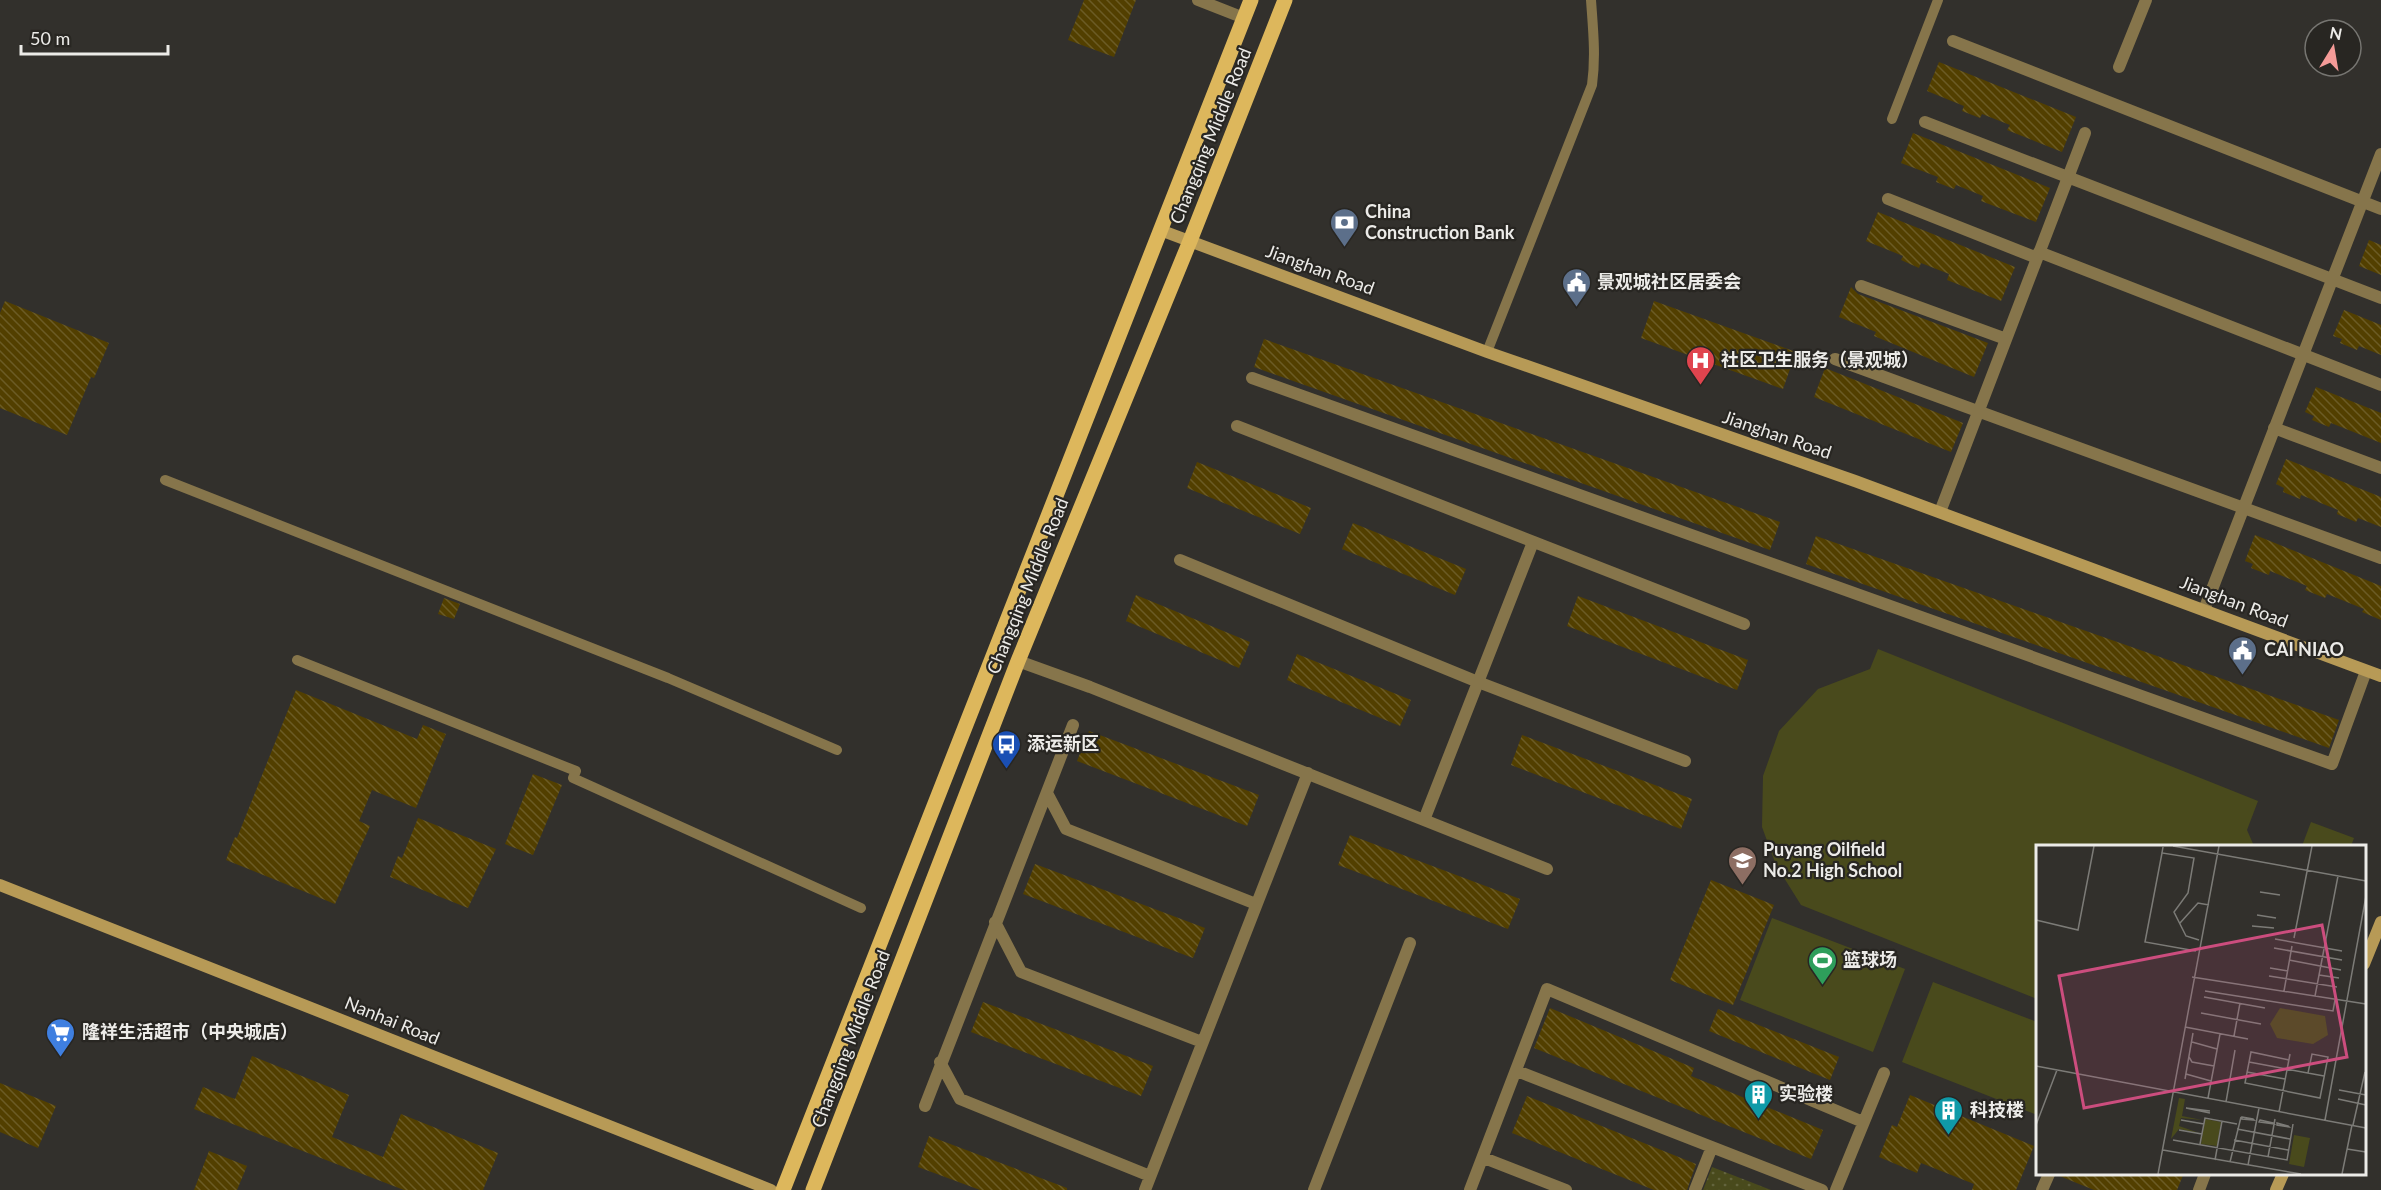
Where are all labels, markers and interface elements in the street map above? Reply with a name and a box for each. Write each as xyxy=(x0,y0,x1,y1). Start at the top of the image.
scale bar xyxy=(21,18,168,56)
north arrow xyxy=(2303,18,2363,78)
text: N xyxy=(2328,22,2344,43)
text: 50 m xyxy=(30,27,70,49)
street label: Changqing Middle Road xyxy=(1165,44,1255,227)
place label: China Construction Bank xyxy=(1365,200,1515,243)
bank icon: China Construction Bank xyxy=(1328,206,1360,248)
street label: Jianghan Road xyxy=(1263,239,1378,299)
public building icon: 景观城社区居委会 xyxy=(1560,266,1592,308)
place label: 景观城社区居委会 xyxy=(1597,270,1741,292)
hospital icon: 社区卫生服务（景观城） xyxy=(1684,344,1716,386)
place label: 社区卫生服务（景观城） xyxy=(1721,348,1919,370)
street label: Jianghan Road xyxy=(1720,405,1835,463)
street label: Changqing Middle Road xyxy=(982,494,1072,677)
street label: Jianghan Road xyxy=(2177,570,2291,632)
public building icon: CAI NIAO xyxy=(2227,634,2259,676)
place label: CAI NIAO xyxy=(2264,638,2344,660)
bus stop icon: 添运新区 xyxy=(990,728,1022,770)
place label: 添运新区 xyxy=(1027,732,1099,754)
place label: Puyang Oilfield No.2 High School xyxy=(1763,838,1902,881)
school or university icon: Puyang Oilfield No.2 High School xyxy=(1726,844,1758,886)
inset map xyxy=(2036,845,2366,1175)
sports icon: 篮球场 xyxy=(1806,944,1838,986)
street label: Changqing Middle Road xyxy=(806,947,894,1130)
place label: 篮球场 xyxy=(1843,948,1897,970)
street label: Nanhai Road xyxy=(342,991,443,1049)
supermarket icon: 隆祥生活超市（中央城店） xyxy=(45,1016,77,1058)
place label: 隆祥生活超市（中央城店） xyxy=(82,1020,298,1042)
building icon: 实验楼 xyxy=(1742,1078,1774,1120)
place label: 实验楼 xyxy=(1779,1082,1833,1104)
building icon: 科技楼 xyxy=(1933,1094,1965,1136)
place label: 科技楼 xyxy=(1970,1098,2024,1120)

